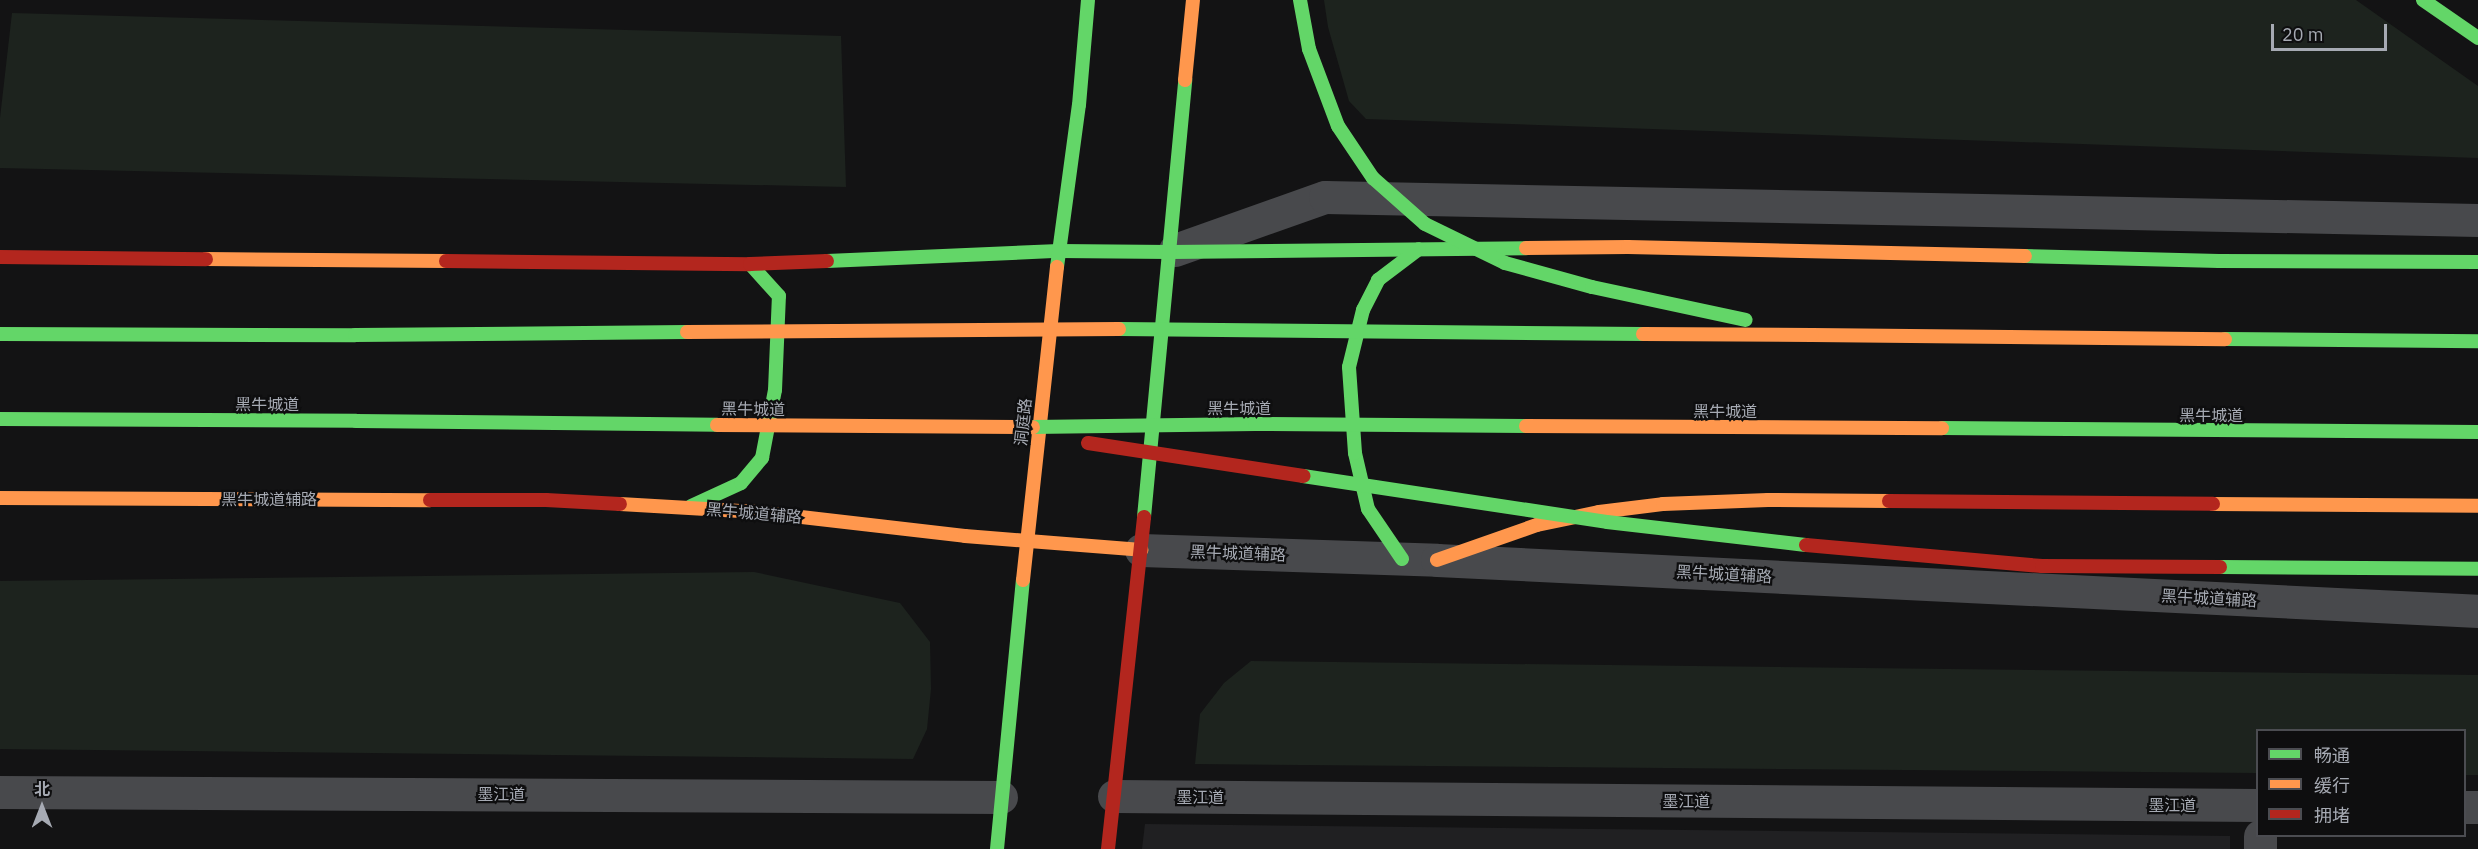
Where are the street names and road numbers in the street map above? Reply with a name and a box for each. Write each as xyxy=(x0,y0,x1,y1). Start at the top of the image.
street label: 黑牛城道 xyxy=(235,394,299,414)
street label: 洞庭路 xyxy=(1011,397,1035,447)
street label: 黑牛城道 xyxy=(1207,398,1271,418)
street label: 黑牛城道 xyxy=(721,399,785,419)
street label: 黑牛城道 xyxy=(1693,401,1757,421)
street label: 黑牛城道 xyxy=(2179,405,2243,425)
street label: 黑牛城道辅路 xyxy=(221,489,317,509)
street label: 黑牛城道辅路 xyxy=(705,499,803,527)
street label: 黑牛城道辅路 xyxy=(1190,542,1286,564)
street label: 黑牛城道辅路 xyxy=(1676,562,1772,586)
street label: 黑牛城道辅路 xyxy=(2161,586,2257,610)
street label: 墨江道 xyxy=(477,784,525,804)
street label: 墨江道 xyxy=(1176,787,1224,807)
street label: 墨江道 xyxy=(1662,791,1710,811)
street label: 墨江道 xyxy=(2148,795,2196,815)

